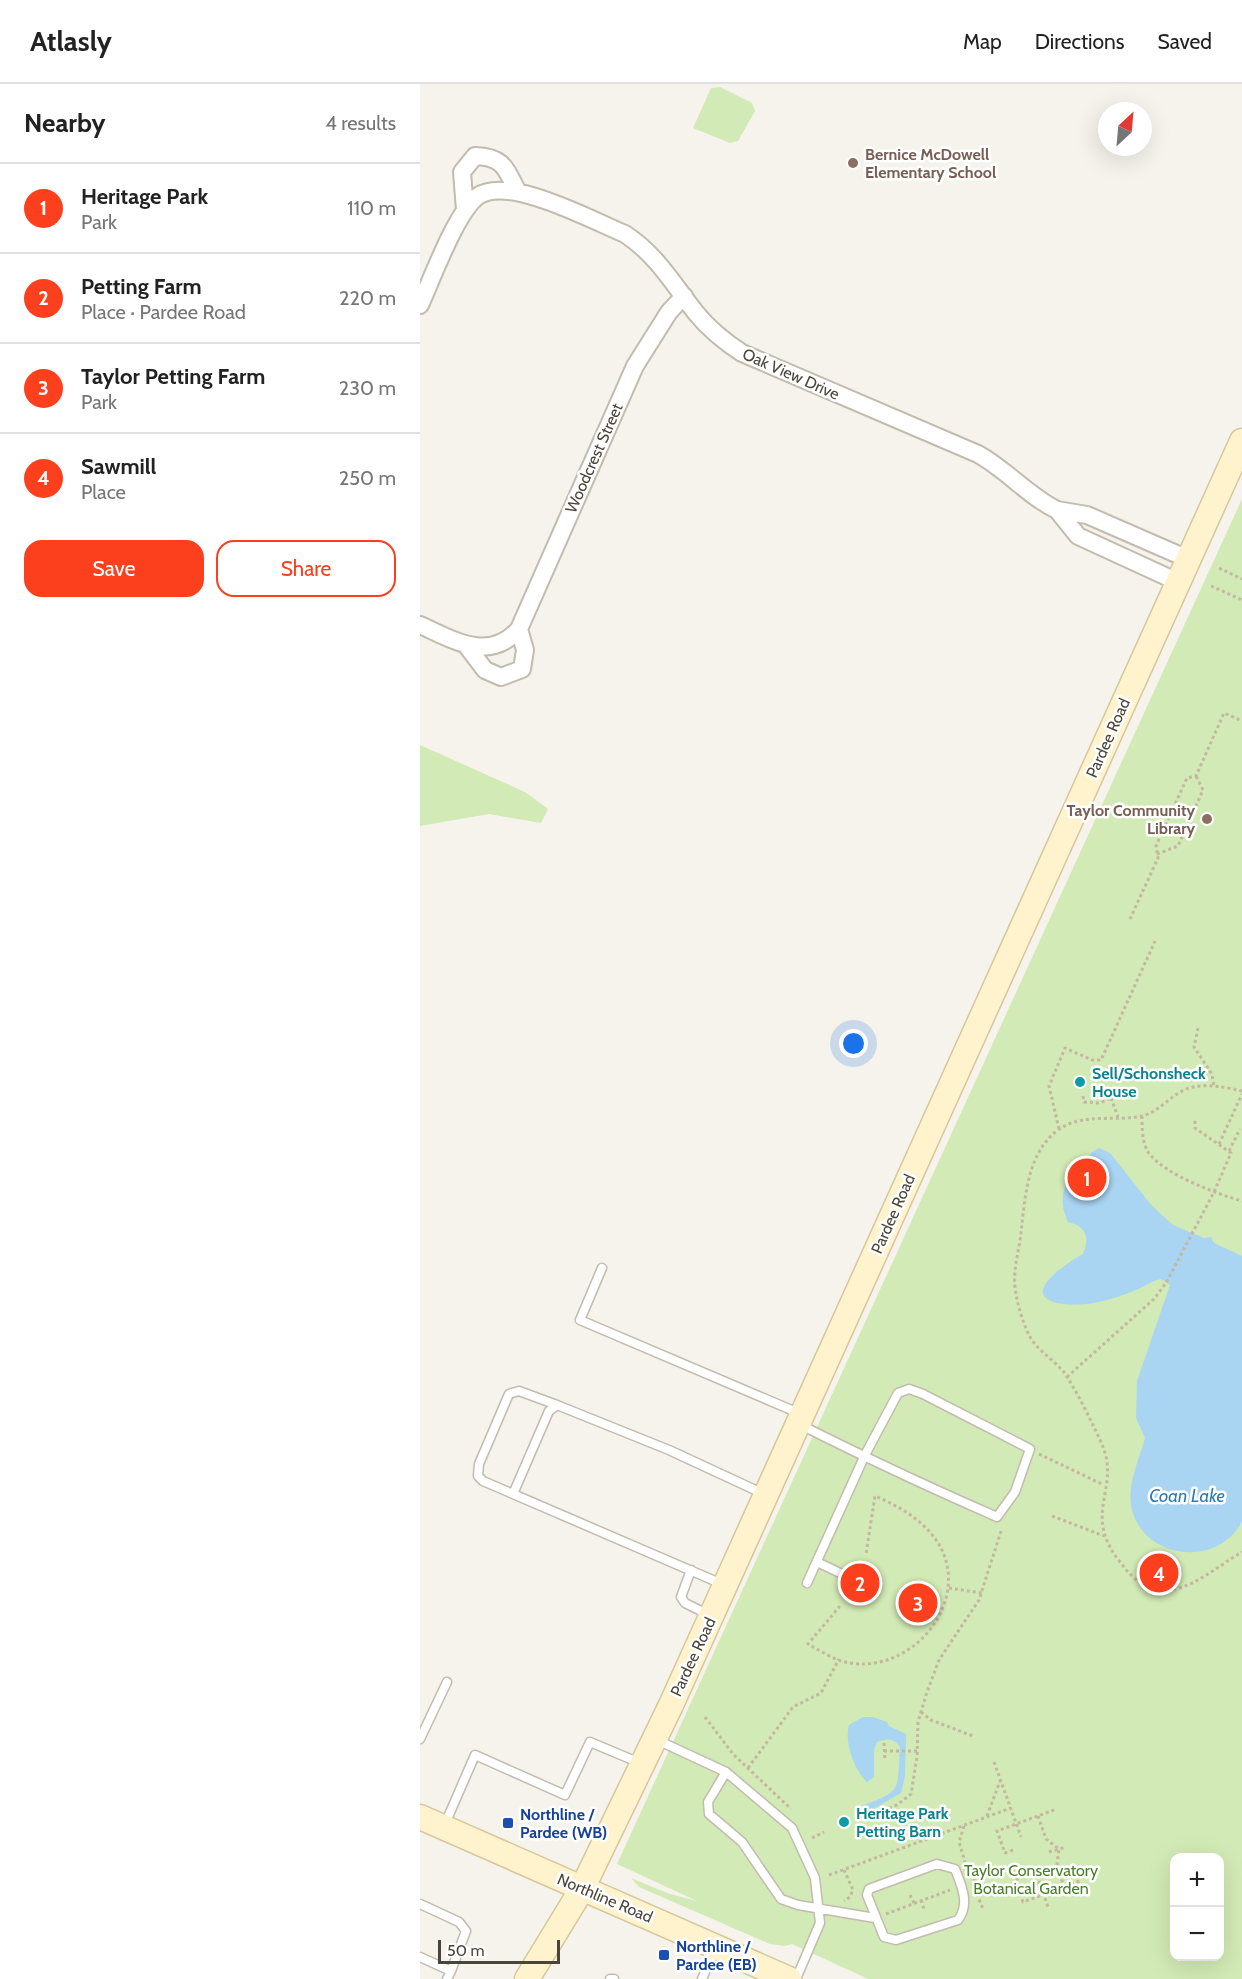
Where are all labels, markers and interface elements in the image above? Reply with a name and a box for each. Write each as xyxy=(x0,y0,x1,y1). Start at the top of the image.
text: Atlasly xyxy=(30,24,112,58)
text: Map xyxy=(963,29,1002,54)
text: Directions xyxy=(1035,29,1124,54)
text: Saved xyxy=(1157,29,1212,54)
north arrow xyxy=(1098,102,1152,156)
text: Nearby xyxy=(24,107,105,139)
text: 4 results xyxy=(325,111,396,135)
place label: Bernice McDowell Elementary School xyxy=(865,145,996,182)
marker: Bernice McDowell Elementary School xyxy=(846,156,860,170)
text: Heritage Park xyxy=(81,183,208,210)
text: 1 xyxy=(40,196,47,220)
text: 110 m xyxy=(347,196,396,220)
text: Park xyxy=(81,210,117,234)
text: Petting Farm xyxy=(81,273,202,300)
text: 2 xyxy=(38,286,49,310)
text: 220 m xyxy=(339,286,396,310)
text: Place · Pardee Road xyxy=(81,300,246,324)
street label: Oak View Drive xyxy=(740,344,842,404)
text: Taylor Petting Farm xyxy=(81,363,266,390)
text: 3 xyxy=(38,376,49,400)
text: 230 m xyxy=(339,376,396,400)
text: Park xyxy=(81,390,117,414)
street label: Woodcrest Street xyxy=(561,400,627,516)
text: Sawmill xyxy=(81,453,156,480)
text: 4 xyxy=(37,466,50,490)
text: 250 m xyxy=(339,466,396,490)
text: Place xyxy=(81,480,126,504)
button: Save xyxy=(24,540,204,597)
button: Share xyxy=(216,540,396,597)
street label: Pardee Road xyxy=(1082,695,1134,781)
place label: Taylor Community Library xyxy=(1067,801,1195,838)
marker: Taylor Community Library xyxy=(1200,812,1214,826)
your location xyxy=(839,1029,868,1058)
place label: Sell/Schonsheck House xyxy=(1092,1064,1206,1101)
marker: Sell/Schonsheck House xyxy=(1073,1075,1087,1089)
pin: 1 xyxy=(1068,1156,1106,1200)
street label: Pardee Road xyxy=(867,1171,919,1257)
water label: Coan Lake xyxy=(1149,1485,1225,1507)
pin: 4 xyxy=(1140,1550,1178,1596)
pin: 2 xyxy=(840,1560,880,1606)
pin: 3 xyxy=(898,1580,938,1625)
street label: Pardee Road xyxy=(666,1614,720,1700)
place label: Heritage Park Petting Barn xyxy=(856,1804,949,1841)
place label: Northline / Pardee (WB) xyxy=(520,1805,607,1842)
marker: Heritage Park Petting Barn xyxy=(837,1815,851,1829)
marker: Northline / Pardee (WB) xyxy=(501,1816,515,1830)
map controls xyxy=(1170,1853,1224,1961)
button: + xyxy=(1170,1853,1224,1907)
park label: Taylor Conservatory Botanical Garden xyxy=(964,1861,1098,1898)
street label: Northline Road xyxy=(555,1869,655,1927)
button: − xyxy=(1170,1907,1224,1961)
scale bar xyxy=(438,1937,560,1964)
place label: Northline / Pardee (EB) xyxy=(676,1937,757,1974)
text: 50 m xyxy=(447,1941,484,1960)
marker: Northline / Pardee (EB) xyxy=(657,1948,671,1962)

